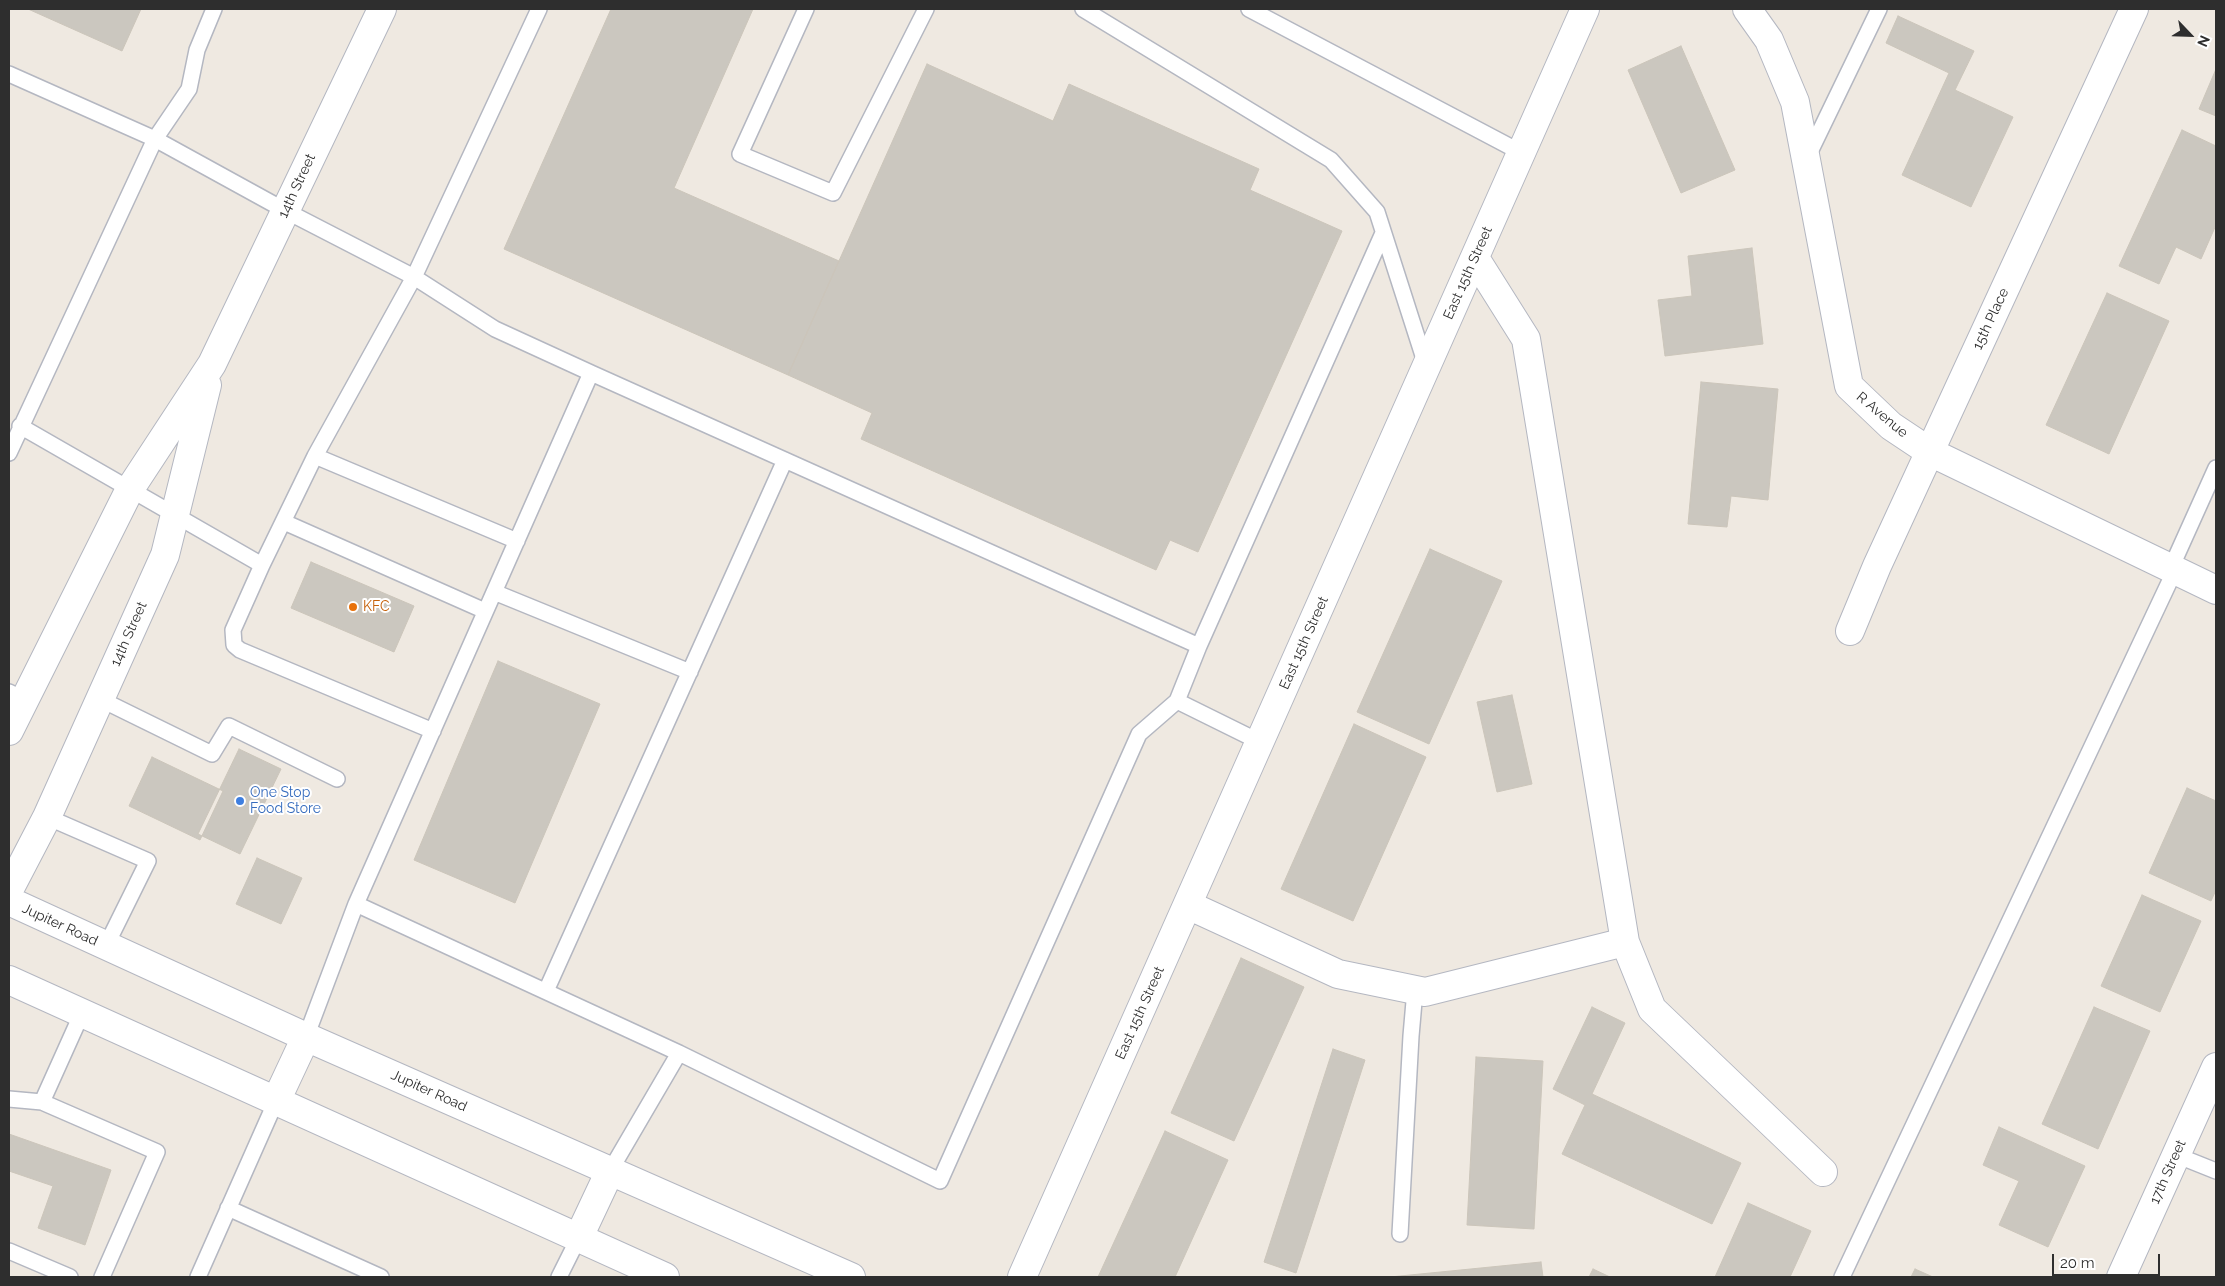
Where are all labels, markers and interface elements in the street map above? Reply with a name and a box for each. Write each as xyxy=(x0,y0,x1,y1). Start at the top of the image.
north arrow xyxy=(2165,10,2215,60)
text: N xyxy=(2194,33,2213,49)
street label: 14th Street xyxy=(275,151,319,221)
street label: East 15th Street xyxy=(1440,224,1496,322)
street label: 15th Place xyxy=(1969,286,2013,352)
street label: R Avenue xyxy=(1853,389,1911,441)
street label: East 15th Street xyxy=(1276,594,1332,692)
street label: 14th Street xyxy=(107,599,151,669)
place label: KFC xyxy=(363,599,390,615)
marker: KFC xyxy=(347,601,359,613)
place label: One Stop Food Store xyxy=(250,785,321,818)
marker: One Stop Food Store xyxy=(234,795,246,807)
street label: Jupiter Road xyxy=(20,900,100,950)
street label: East 15th Street xyxy=(1112,964,1168,1062)
street label: Jupiter Road xyxy=(388,1067,470,1115)
street label: 17th Street xyxy=(2146,1137,2190,1207)
scale bar xyxy=(2055,1244,2162,1276)
text: 20 m xyxy=(2060,1254,2095,1272)

